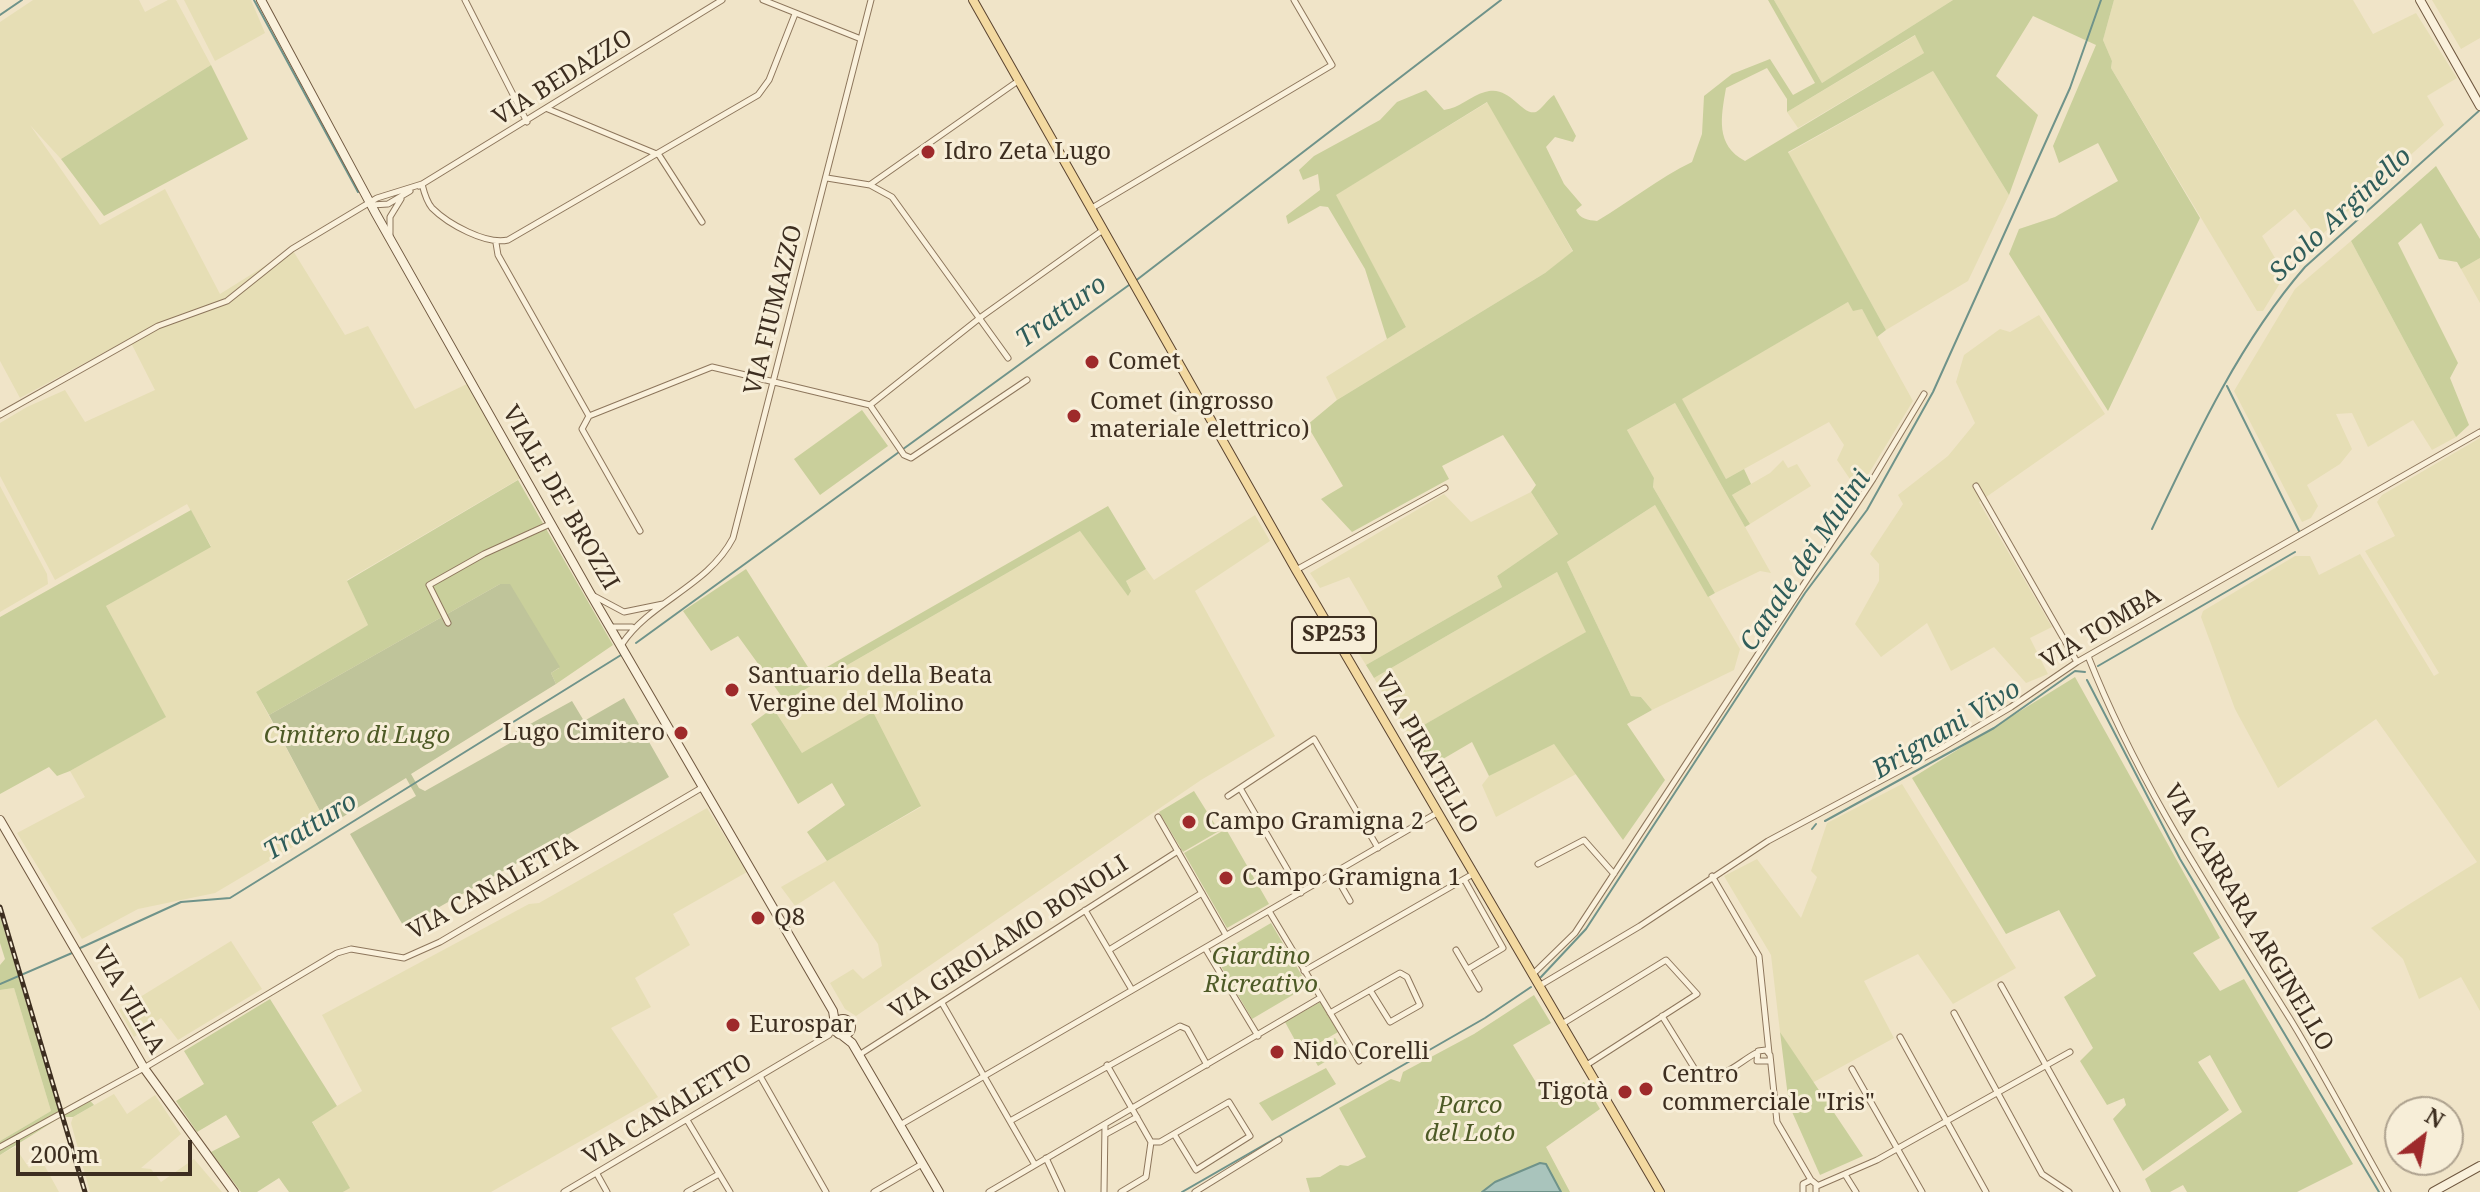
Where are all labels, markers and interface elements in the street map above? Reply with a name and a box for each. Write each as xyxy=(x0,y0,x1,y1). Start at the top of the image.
street label: VIA BEDAZZO xyxy=(488,24,638,132)
place label: Idro Zeta Lugo xyxy=(944,138,1111,166)
water label: Scolo Arginello xyxy=(2264,141,2418,289)
marker: Idro Zeta Lugo xyxy=(919,143,937,161)
street label: VIA FIUMAZZO xyxy=(739,222,809,398)
water label: Tratturo xyxy=(1011,269,1113,355)
place label: Comet xyxy=(1108,348,1181,376)
marker: Comet xyxy=(1083,353,1101,371)
place label: Comet (ingrosso materiale elettrico) xyxy=(1090,388,1309,444)
street label: VIALE DE' BROZZI xyxy=(496,401,624,595)
marker: Comet (ingrosso materiale elettrico) xyxy=(1065,407,1083,425)
water label: Canale dei Mulini xyxy=(1734,465,1878,657)
street label: VIA TOMBA xyxy=(2036,582,2166,676)
road number: SP253 xyxy=(1292,617,1376,653)
place label: Santuario della Beata Vergine del Molino xyxy=(748,662,993,718)
street label: VIA PIRATELLO xyxy=(1369,669,1483,839)
water label: Brignani Vivo xyxy=(1867,674,2027,786)
marker: Santuario della Beata Vergine del Molino xyxy=(723,681,741,699)
place label: Lugo Cimitero xyxy=(503,719,665,747)
park label: Cimitero di Lugo xyxy=(264,722,450,750)
marker: Lugo Cimitero xyxy=(672,724,690,742)
street label: VIA CARRARA ARGINELLO xyxy=(2157,779,2339,1057)
water label: Tratturo xyxy=(259,786,363,868)
place label: Campo Gramigna 2 xyxy=(1205,808,1424,836)
marker: Campo Gramigna 2 xyxy=(1180,813,1198,831)
street label: VIA CANALETTA xyxy=(403,829,583,947)
street label: VIA GIROLAMO BONOLI xyxy=(884,850,1134,1026)
place label: Campo Gramigna 1 xyxy=(1242,864,1461,892)
marker: Campo Gramigna 1 xyxy=(1217,869,1235,887)
place label: Q8 xyxy=(774,904,805,932)
marker: Q8 xyxy=(749,909,767,927)
street label: VIA VILLA xyxy=(86,941,170,1059)
park label: Giardino Ricreativo xyxy=(1204,943,1318,999)
place label: Eurospar xyxy=(749,1011,855,1039)
marker: Eurospar xyxy=(724,1016,742,1034)
place label: Nido Corelli xyxy=(1293,1038,1429,1066)
marker: Nido Corelli xyxy=(1268,1043,1286,1061)
street label: VIA CANALETTO xyxy=(578,1048,758,1172)
place label: Centro commerciale "Iris" xyxy=(1662,1061,1875,1117)
place label: Tigotà xyxy=(1538,1078,1609,1106)
marker: Centro commerciale "Iris" xyxy=(1637,1080,1655,1098)
marker: Tigotà xyxy=(1616,1083,1634,1101)
park label: Parco del Loto xyxy=(1425,1092,1515,1148)
north arrow xyxy=(2384,1096,2464,1176)
text: N xyxy=(2420,1100,2450,1134)
scale bar xyxy=(20,1124,196,1174)
text: 200 m xyxy=(30,1137,99,1170)

